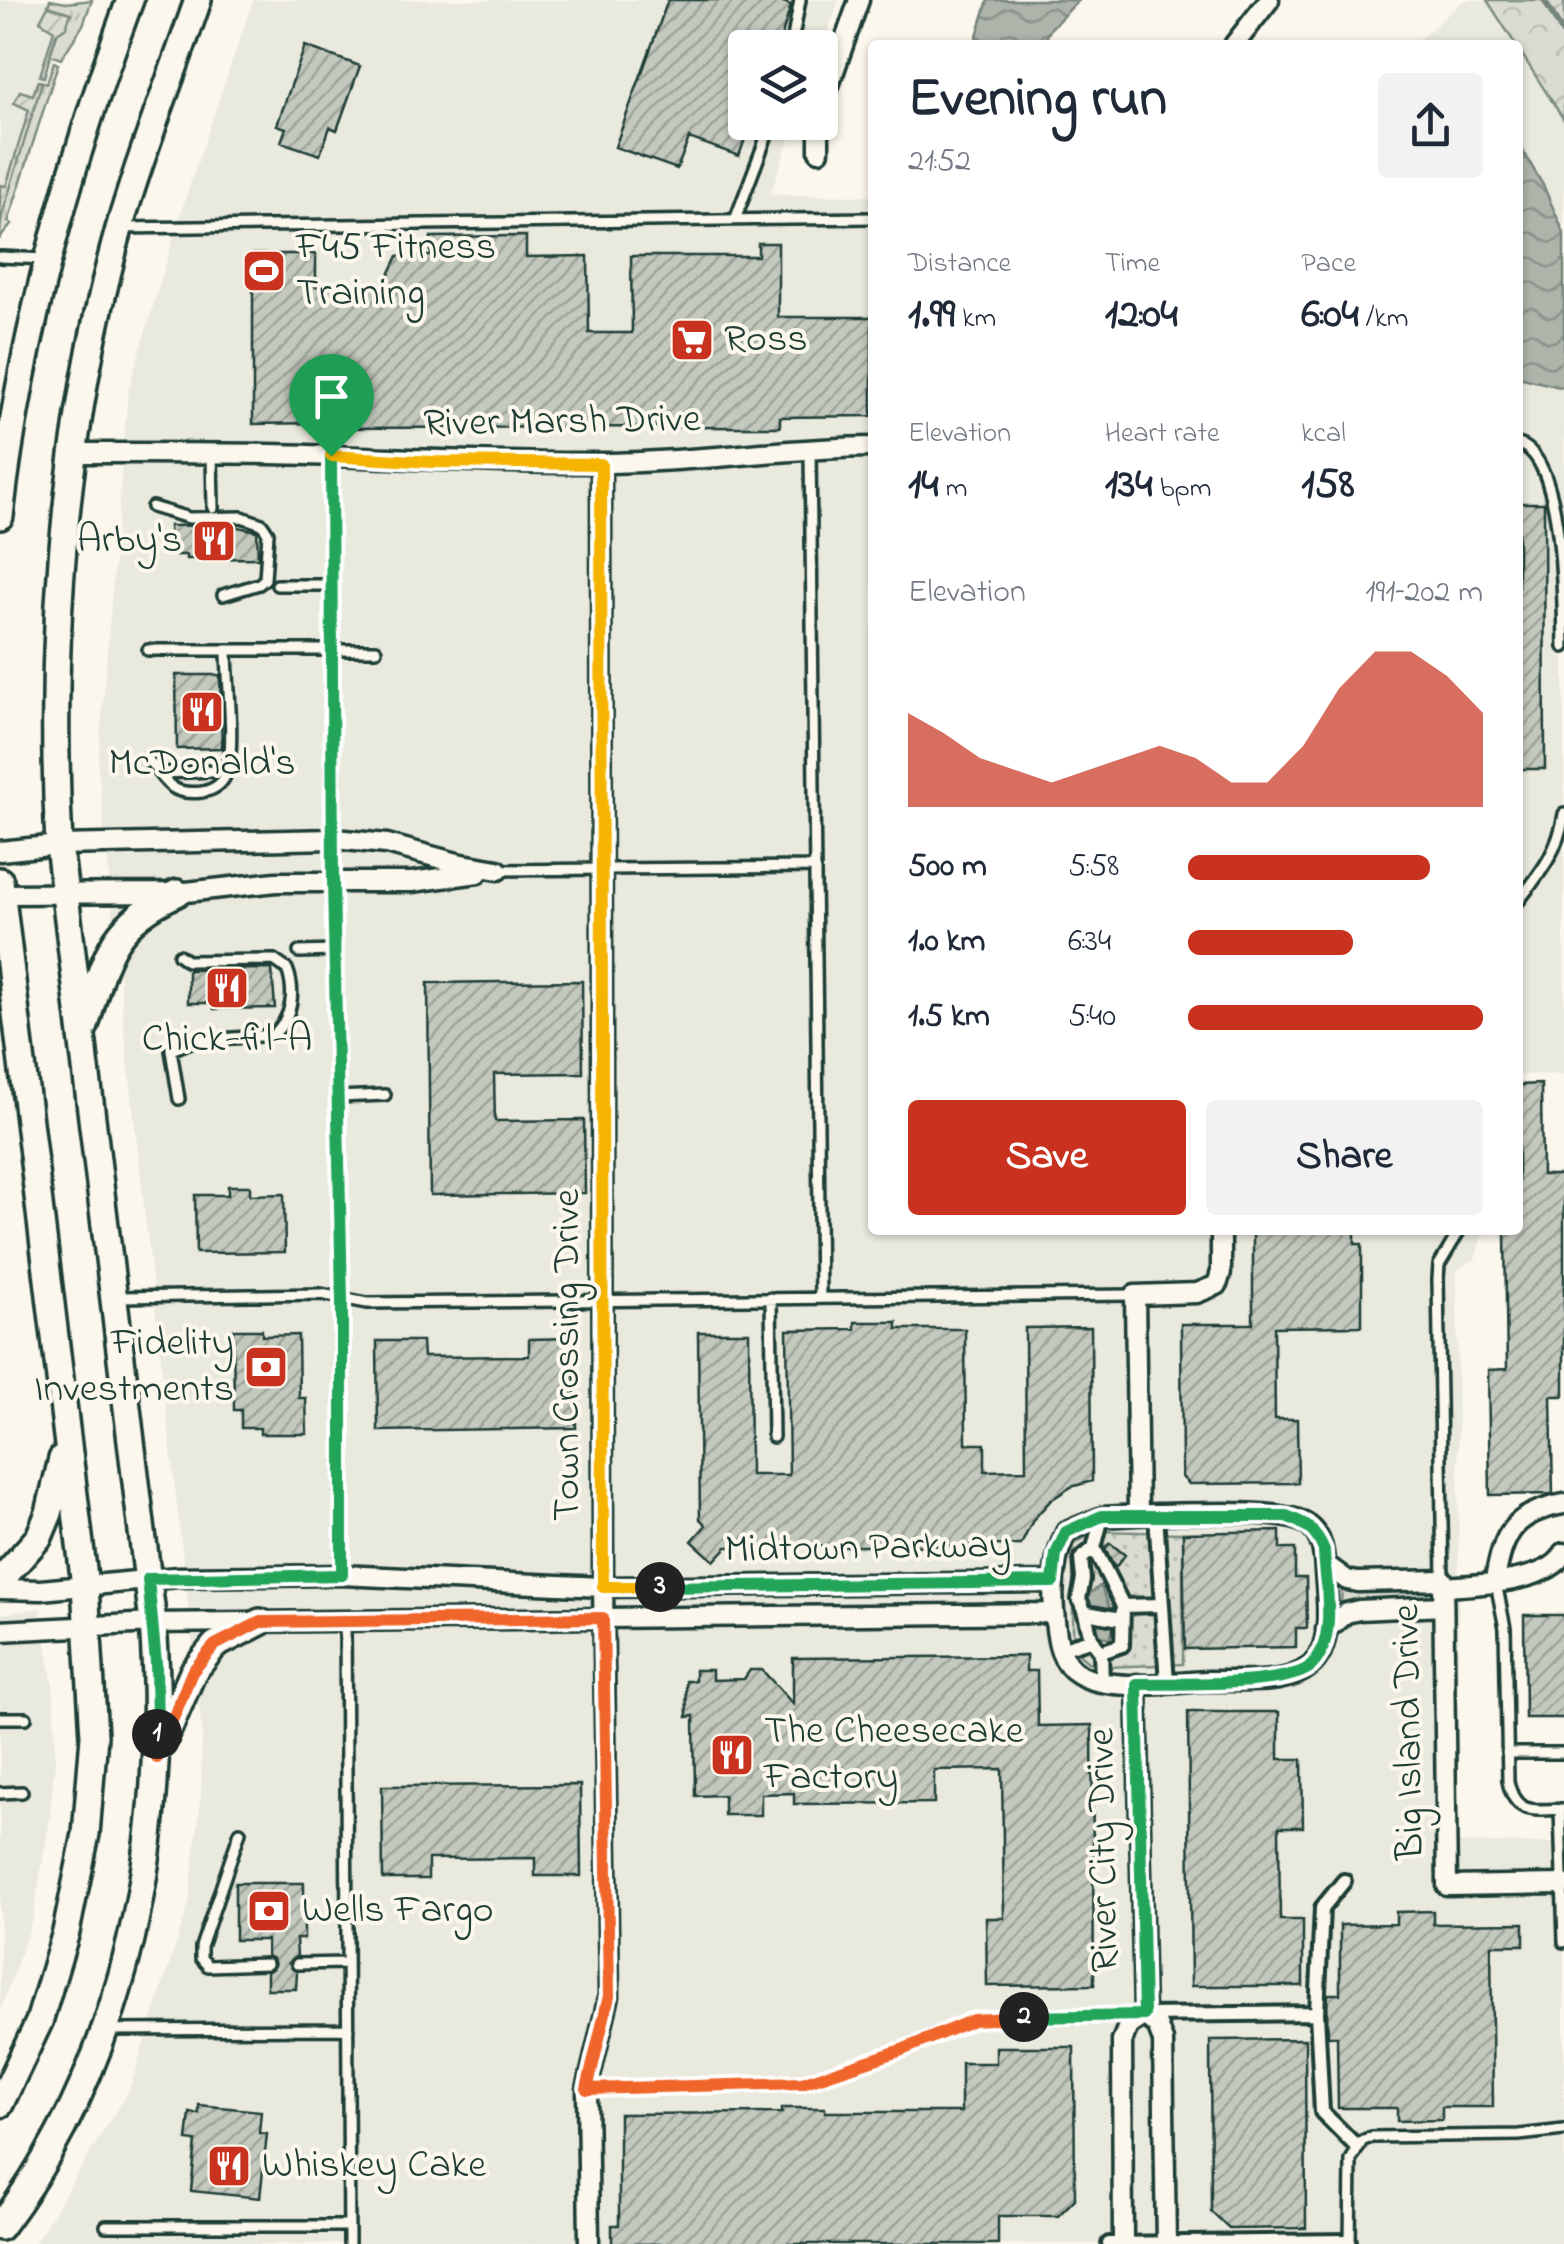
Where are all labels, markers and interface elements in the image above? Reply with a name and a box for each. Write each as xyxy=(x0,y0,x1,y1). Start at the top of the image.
map controls xyxy=(728,30,838,140)
button: layers xyxy=(728,30,838,140)
text: Evening run xyxy=(908,61,1167,141)
button: share xyxy=(1378,73,1483,178)
text: 21:52 xyxy=(908,139,971,186)
place label: F45 Fitness Training xyxy=(295,219,496,324)
text: Distance xyxy=(908,244,1011,285)
text: Time xyxy=(1105,244,1160,285)
text: Pace xyxy=(1301,244,1356,285)
sports icon: F45 Fitness Training xyxy=(241,248,287,294)
text: 1.99 xyxy=(908,285,955,346)
text: 12:04 xyxy=(1105,285,1178,346)
text: 6:04 xyxy=(1301,285,1359,346)
text: km xyxy=(955,299,996,340)
text: /km xyxy=(1359,299,1409,340)
place label: Ross xyxy=(724,311,808,370)
supermarket icon: Ross xyxy=(669,317,715,363)
pin xyxy=(289,354,374,457)
icon: arrive xyxy=(304,369,359,424)
street label: River Marsh Drive xyxy=(423,391,701,455)
text: Elevation xyxy=(908,414,1011,455)
text: Heart rate xyxy=(1105,414,1219,455)
text: kcal xyxy=(1301,414,1346,455)
text: 14 xyxy=(908,455,939,516)
text: 134 xyxy=(1105,455,1153,516)
text: 158 xyxy=(1301,455,1354,516)
text: m xyxy=(939,469,967,510)
text: bpm xyxy=(1153,469,1211,510)
place label: Arby's xyxy=(77,512,182,571)
restaurant icon: Arby's xyxy=(191,518,237,564)
text: Elevation xyxy=(908,570,1026,617)
text: 191–202 m xyxy=(1365,570,1483,617)
restaurant icon: McDonald's xyxy=(179,689,225,735)
place label: McDonald's xyxy=(108,735,296,794)
text: 500 m xyxy=(908,844,987,891)
text: 5:58 xyxy=(1068,844,1119,891)
text: 1.0 km xyxy=(908,919,985,966)
text: 6:34 xyxy=(1068,919,1111,966)
restaurant icon: Chick-fil-A xyxy=(204,965,250,1011)
text: 1.5 km xyxy=(908,994,990,1041)
text: 5:40 xyxy=(1068,994,1116,1041)
place label: Chick-fil-A xyxy=(142,1011,312,1070)
button: Save xyxy=(908,1100,1186,1215)
button: Share xyxy=(1206,1100,1483,1215)
street label: Town Crossing Drive xyxy=(539,1189,598,1521)
place label: Fidelity Investments xyxy=(34,1315,234,1420)
bank icon: Fidelity Investments xyxy=(243,1344,289,1390)
street label: Midtown Parkway xyxy=(724,1517,1012,1581)
pin: 3 xyxy=(635,1562,685,1612)
text: 3 xyxy=(654,1566,666,1607)
street label: Big Island Drive xyxy=(1378,1603,1442,1861)
place label: The Cheesecake Factory xyxy=(763,1703,1024,1808)
pin: 1 xyxy=(132,1709,182,1759)
text: 1 xyxy=(153,1713,161,1754)
street label: River City Drive xyxy=(1073,1727,1137,1973)
restaurant icon: The Cheesecake Factory xyxy=(709,1732,755,1778)
place label: Wells Fargo xyxy=(302,1882,493,1941)
bank icon: Wells Fargo xyxy=(246,1888,292,1934)
pin: 2 xyxy=(999,1992,1049,2042)
text: 2 xyxy=(1017,1996,1031,2037)
place label: Whiskey Cake xyxy=(262,2137,486,2196)
restaurant icon: Whiskey Cake xyxy=(206,2143,252,2189)

